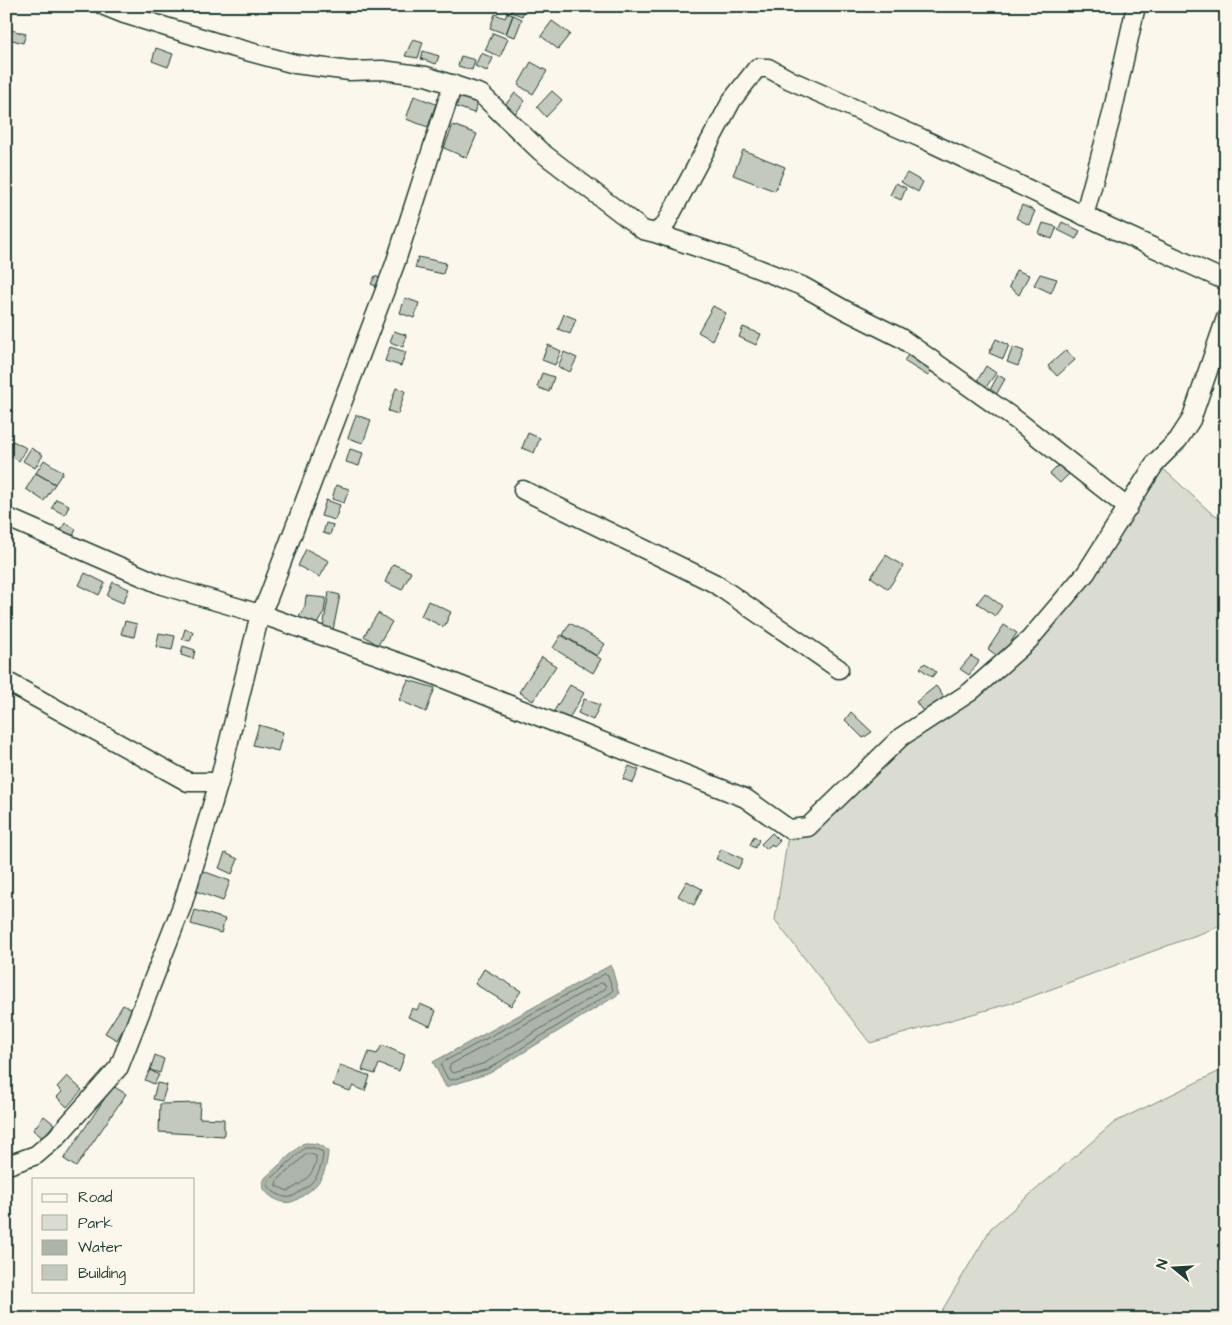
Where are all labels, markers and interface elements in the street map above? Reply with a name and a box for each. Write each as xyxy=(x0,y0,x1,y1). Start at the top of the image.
legend xyxy=(32,1178,195,1292)
text: Road xyxy=(78,1187,113,1208)
text: Park xyxy=(78,1213,113,1234)
text: Water xyxy=(78,1237,122,1258)
north arrow xyxy=(1150,1242,1200,1292)
text: N xyxy=(1152,1257,1174,1272)
text: Building xyxy=(78,1263,126,1285)

